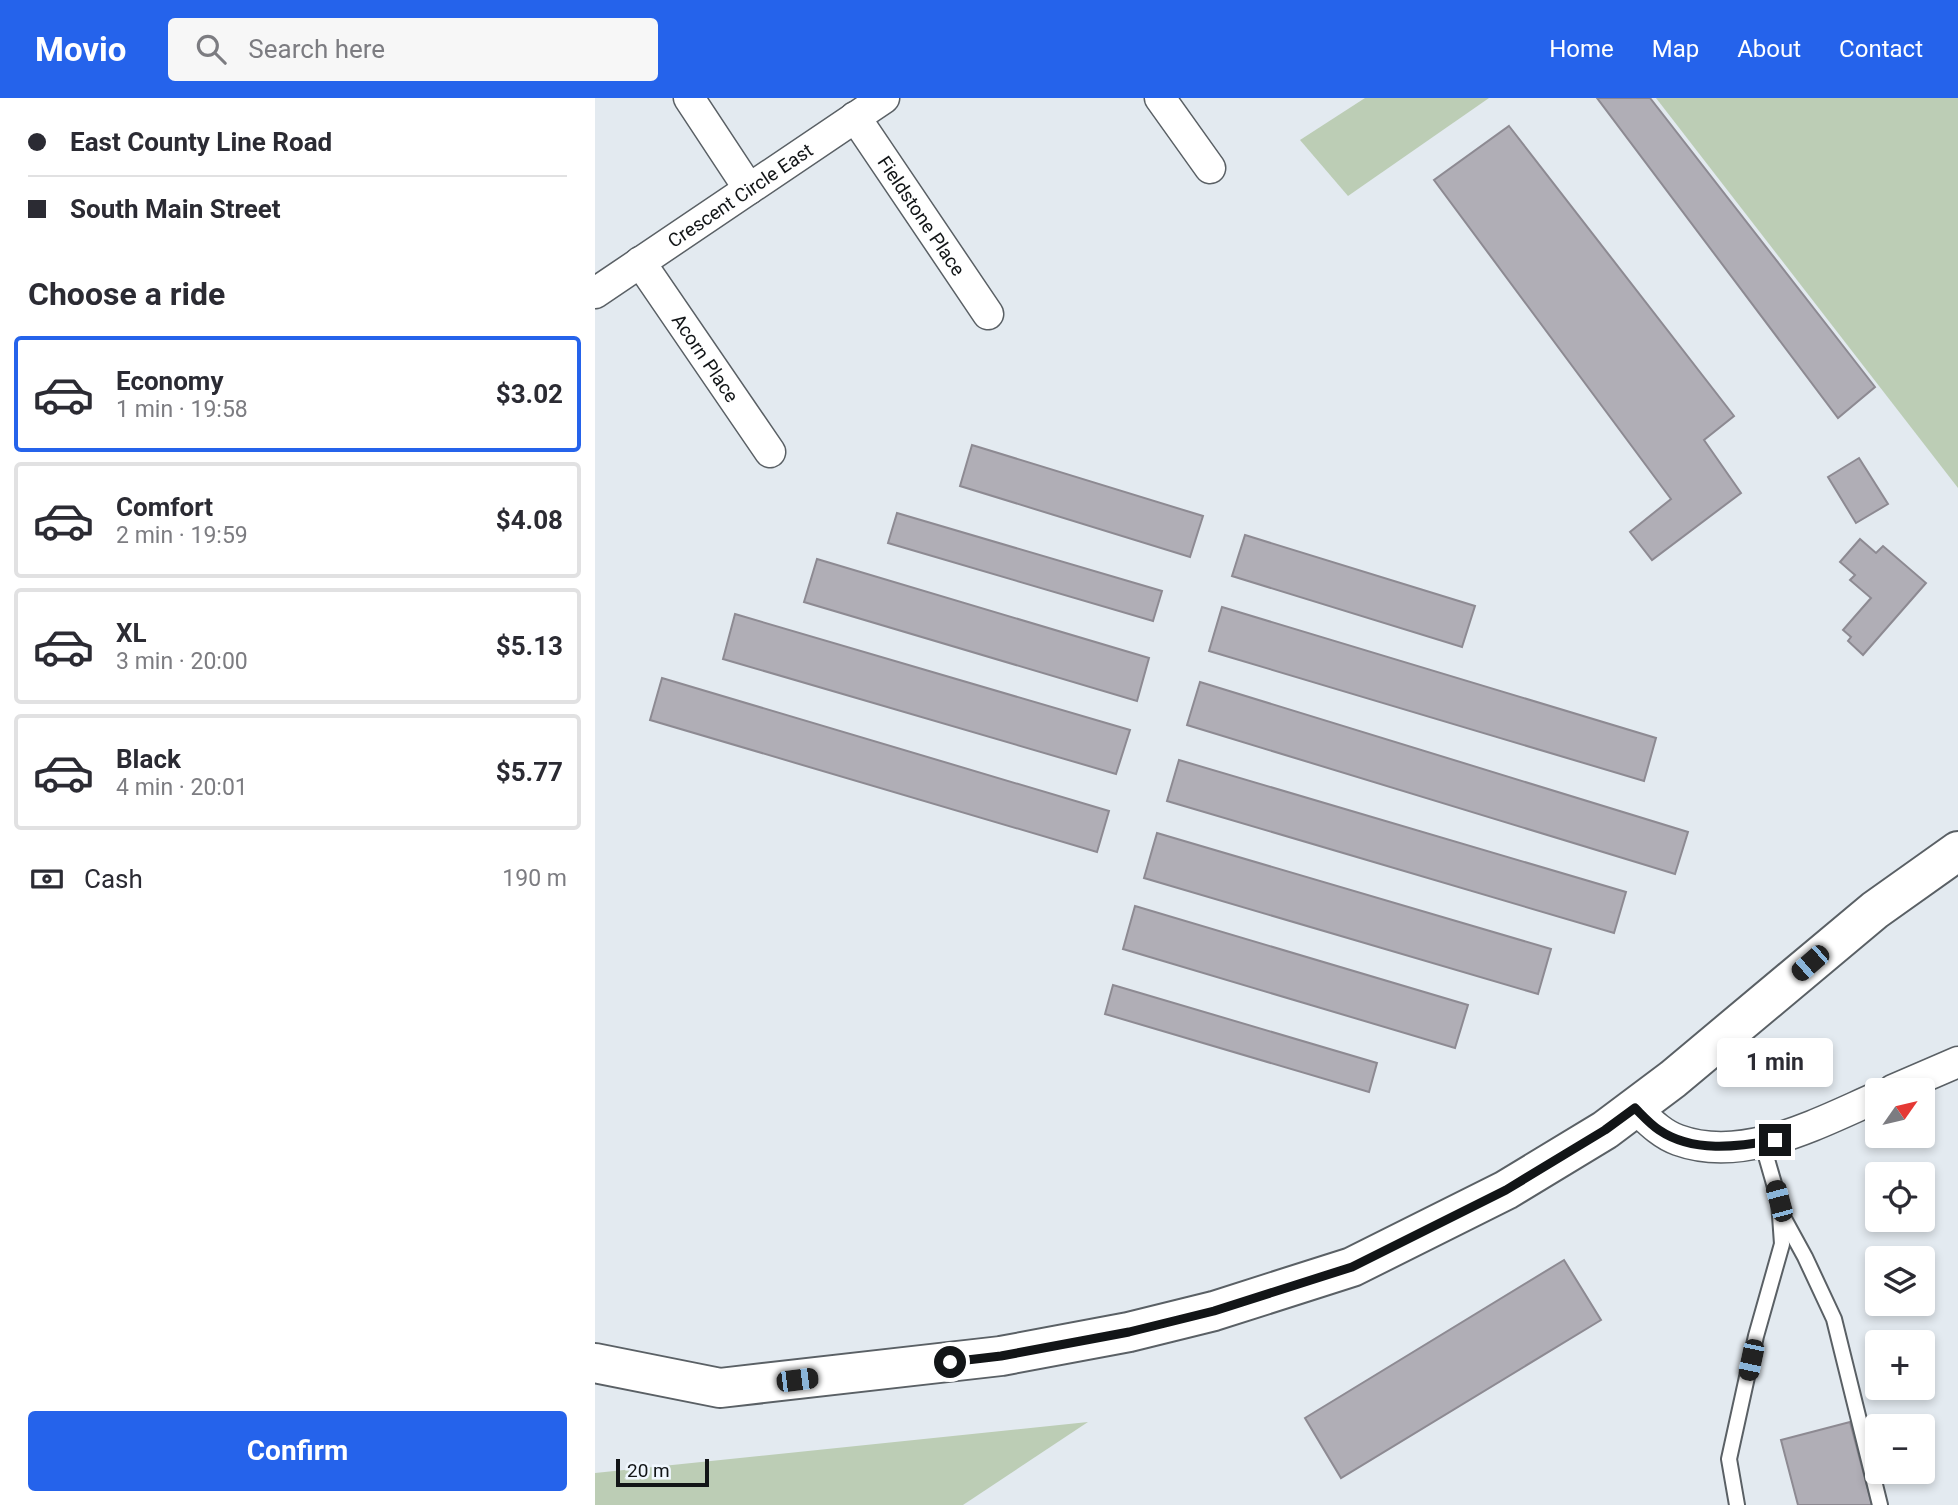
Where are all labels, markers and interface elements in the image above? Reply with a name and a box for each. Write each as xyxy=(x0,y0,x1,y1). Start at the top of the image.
search box xyxy=(168,18,658,81)
text: Movio xyxy=(35,30,126,69)
icon: search xyxy=(192,30,230,68)
text: Search here xyxy=(248,34,385,64)
text: Home xyxy=(1549,35,1614,63)
text: Map xyxy=(1652,35,1699,63)
text: About xyxy=(1737,35,1801,63)
text: Contact xyxy=(1839,35,1923,63)
text: East County Line Road xyxy=(70,127,332,157)
street label: Crescent Circle East xyxy=(664,139,817,253)
street label: Fieldstone Place xyxy=(873,152,970,280)
text: South Main Street xyxy=(70,194,281,224)
text: Choose a ride xyxy=(28,275,225,313)
street label: Acorn Place xyxy=(667,309,743,407)
icon: car xyxy=(32,363,95,426)
text: Economy xyxy=(116,366,223,396)
text: $3.02 xyxy=(496,379,563,409)
text: 1 min · 19:58 xyxy=(116,396,248,423)
icon: car xyxy=(32,489,95,552)
text: Comfort xyxy=(116,492,213,522)
text: $4.08 xyxy=(496,505,563,535)
text: 2 min · 19:59 xyxy=(116,522,248,549)
icon: car xyxy=(32,615,95,678)
text: XL xyxy=(116,618,147,648)
text: $5.13 xyxy=(496,631,563,661)
text: 3 min · 20:00 xyxy=(116,648,248,675)
icon: car xyxy=(32,741,95,804)
text: Black xyxy=(116,744,181,774)
text: $5.77 xyxy=(496,757,563,787)
text: 4 min · 20:01 xyxy=(116,774,248,801)
icon: cash xyxy=(28,860,66,898)
text: Cash xyxy=(84,864,143,894)
text: 190 m xyxy=(502,865,567,892)
car xyxy=(1788,941,1833,985)
callout: 1 min xyxy=(1717,1038,1833,1088)
text: 1 min xyxy=(1746,1049,1804,1076)
north arrow xyxy=(1865,1078,1935,1148)
map controls xyxy=(1865,1078,1935,1484)
route end xyxy=(1759,1124,1791,1156)
button: locate xyxy=(1865,1162,1935,1232)
car xyxy=(1764,1178,1795,1224)
button: layers xyxy=(1865,1246,1935,1316)
button: + xyxy=(1865,1330,1935,1400)
car xyxy=(1737,1337,1766,1383)
route start xyxy=(934,1346,966,1378)
car xyxy=(775,1367,820,1393)
button: Confirm xyxy=(28,1411,567,1491)
button: − xyxy=(1865,1414,1935,1484)
scale bar xyxy=(616,1456,709,1488)
text: 20 m xyxy=(627,1459,670,1482)

